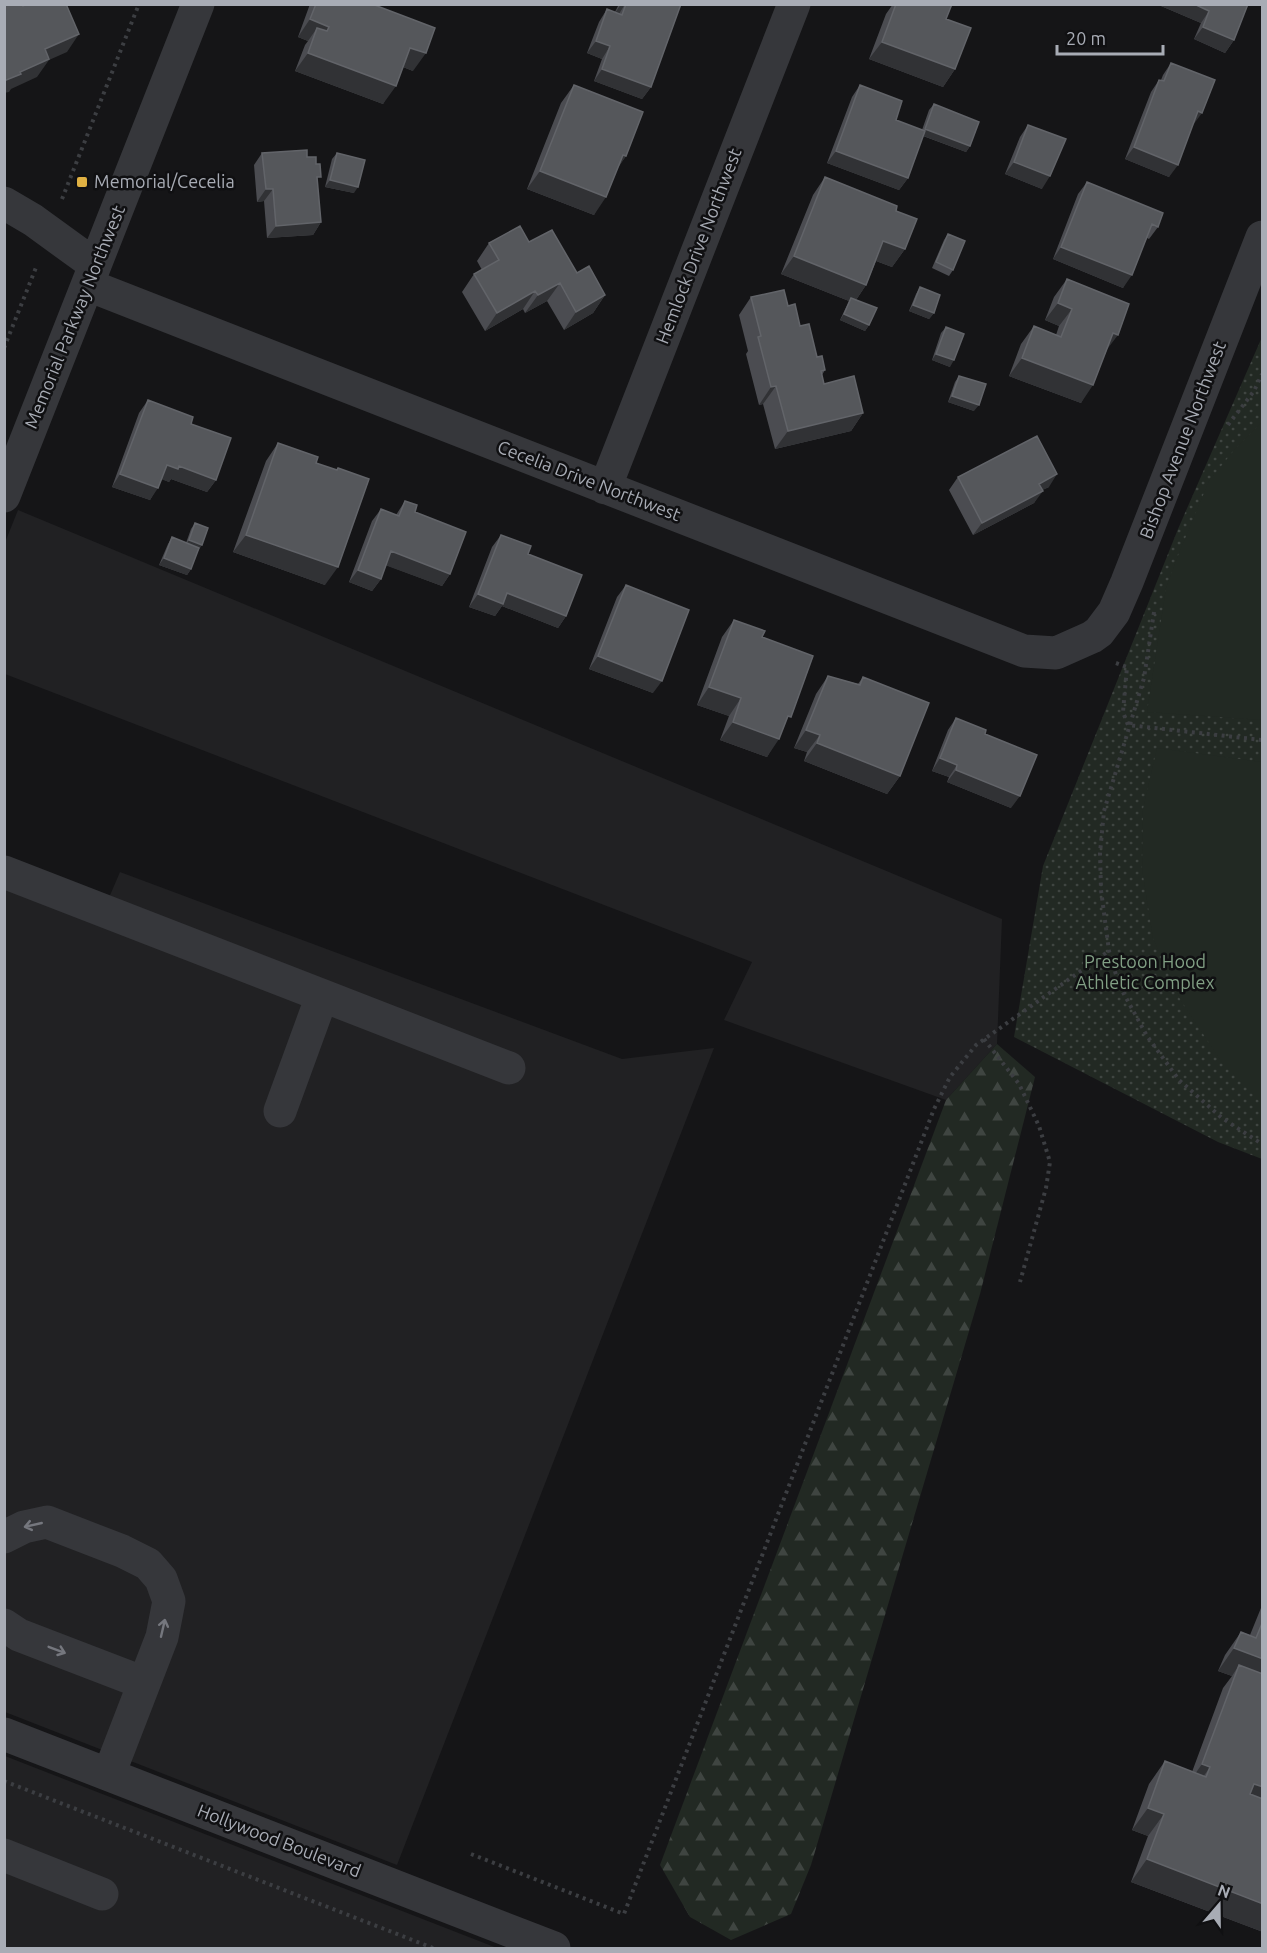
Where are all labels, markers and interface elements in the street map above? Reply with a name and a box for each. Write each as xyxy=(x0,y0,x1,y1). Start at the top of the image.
scale bar xyxy=(1057,18,1164,56)
text: 20 m xyxy=(1066,28,1106,48)
street label: Hemlock Drive Northwest xyxy=(651,145,745,346)
place label: Memorial/Cecelia xyxy=(94,171,235,191)
marker: Memorial/Cecelia xyxy=(75,175,89,189)
street label: Memorial Parkway Northwest xyxy=(20,202,128,431)
street label: Bishop Avenue Northwest xyxy=(1135,338,1229,541)
street label: Cecelia Drive Northwest xyxy=(495,436,684,524)
park label: Prestoon Hood Athletic Complex xyxy=(1076,951,1215,992)
one-way arrow xyxy=(24,1520,43,1531)
one-way arrow xyxy=(158,1619,170,1638)
one-way arrow xyxy=(47,1645,66,1656)
street label: Hollywood Boulevard xyxy=(195,1800,364,1880)
north arrow xyxy=(1189,1875,1249,1935)
text: N xyxy=(1215,1880,1233,1901)

